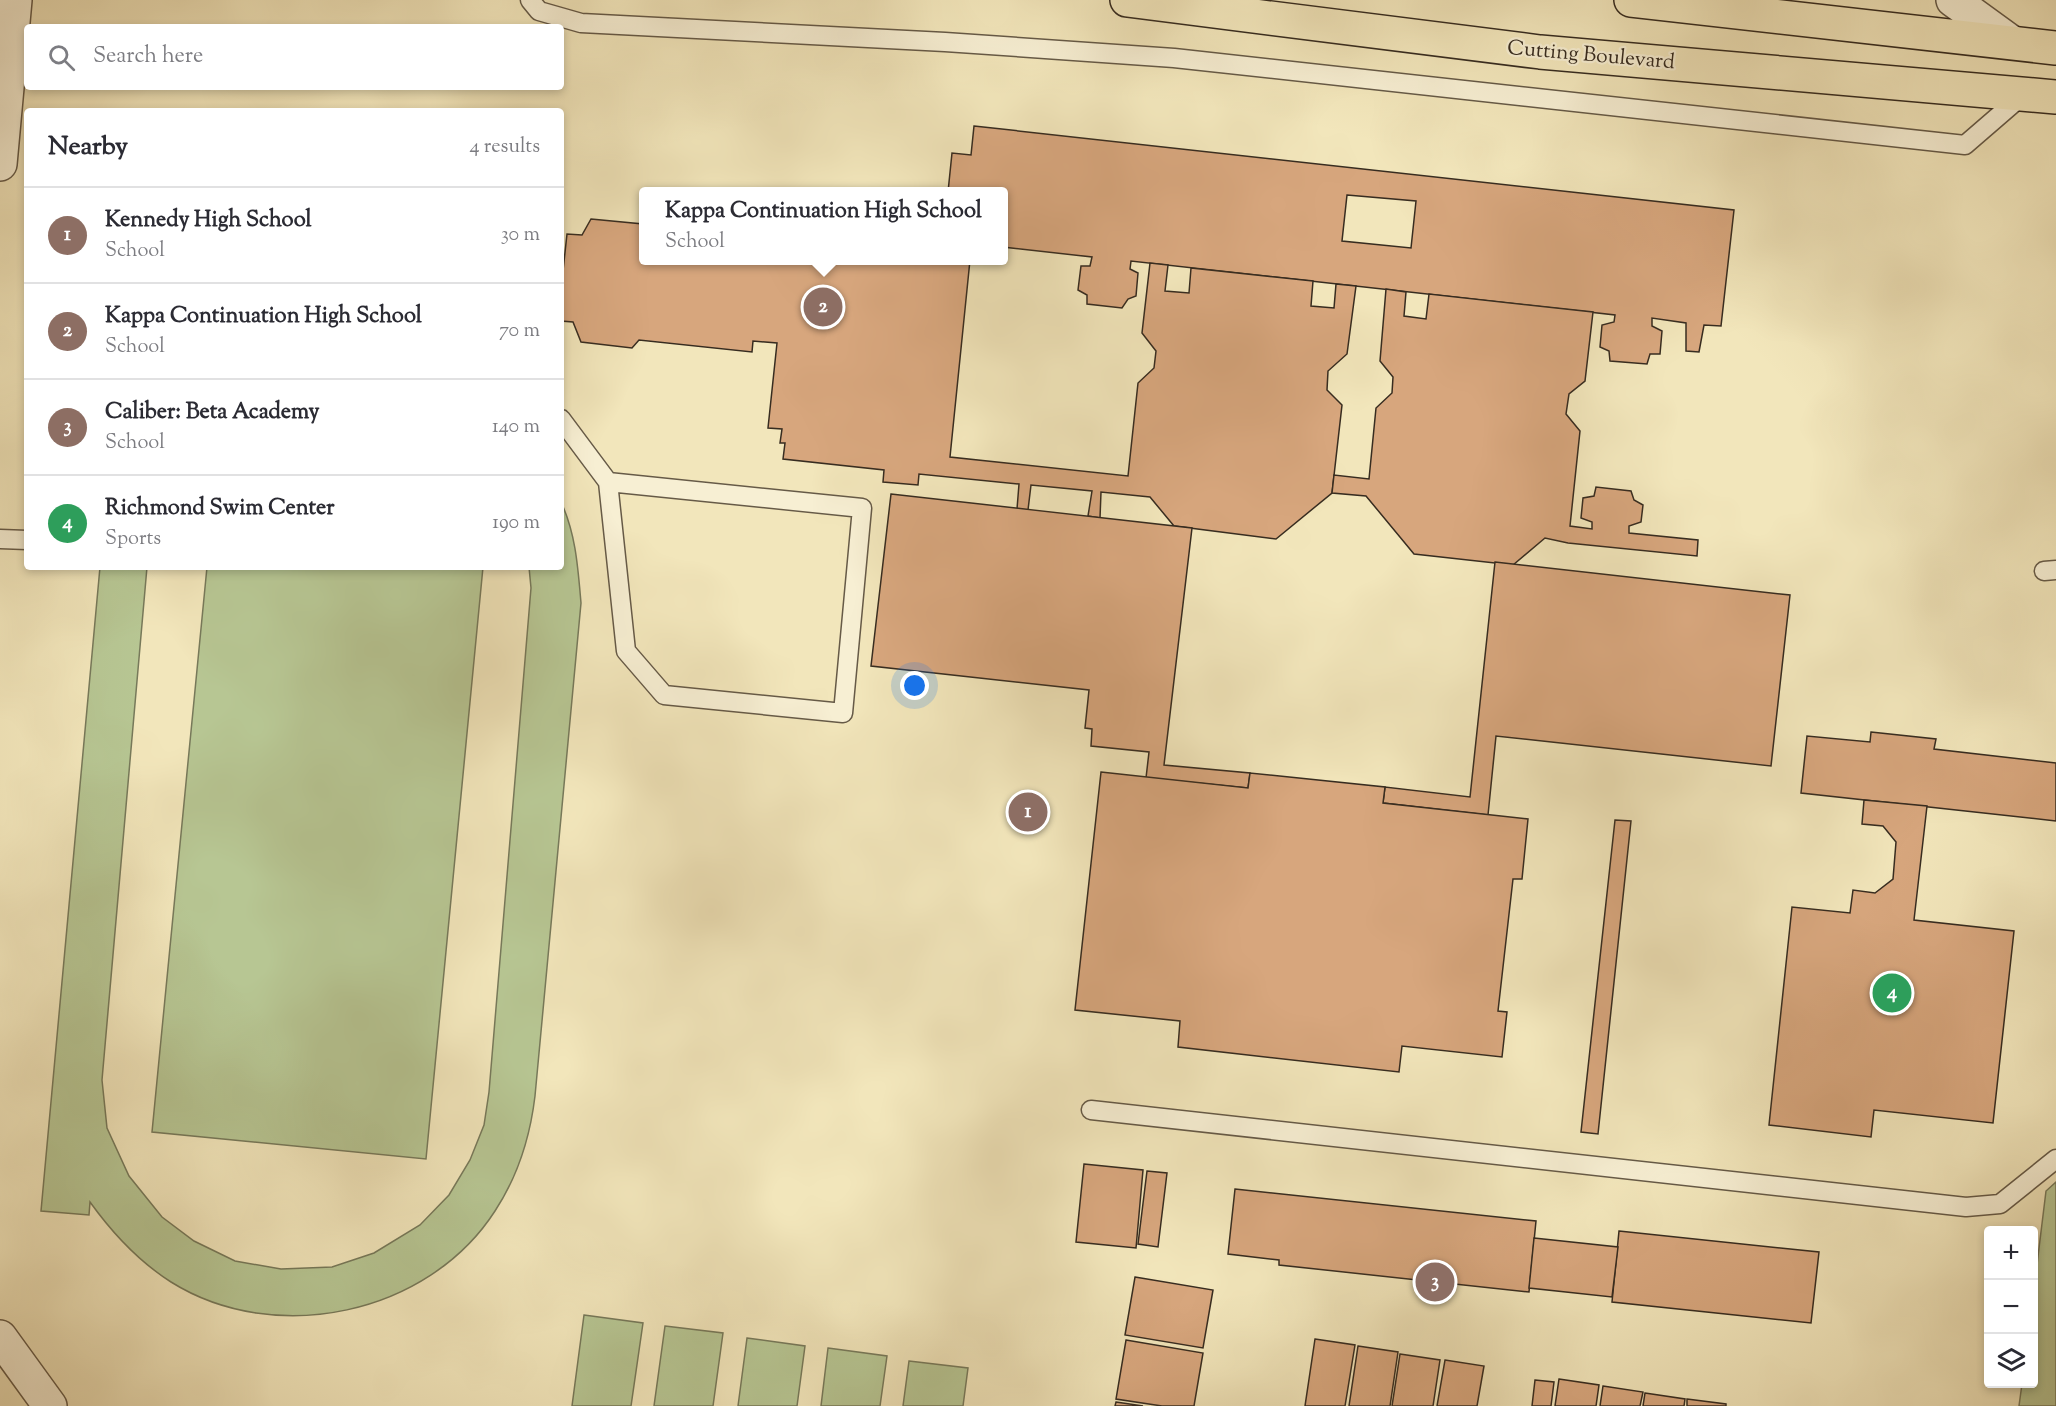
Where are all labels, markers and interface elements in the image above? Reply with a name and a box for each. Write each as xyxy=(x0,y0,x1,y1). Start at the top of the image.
search box xyxy=(24,24,564,90)
street label: Cutting Boulevard xyxy=(1506,34,1676,78)
icon: search xyxy=(45,41,78,74)
text: Search here xyxy=(93,41,203,73)
text: Nearby xyxy=(48,129,128,166)
text: 4 results xyxy=(469,133,540,162)
popup xyxy=(639,187,1008,265)
text: Kappa Continuation High School xyxy=(665,196,982,228)
text: Kennedy High School xyxy=(105,205,312,237)
text: 1 xyxy=(64,221,71,250)
text: 30 m xyxy=(501,221,540,250)
text: School xyxy=(665,228,725,257)
text: School xyxy=(105,237,165,266)
pin: 2 xyxy=(804,284,842,330)
text: Kappa Continuation High School xyxy=(105,301,422,333)
text: 2 xyxy=(63,317,72,346)
text: 70 m xyxy=(499,317,540,346)
text: School xyxy=(105,333,165,362)
text: Caliber: Beta Academy xyxy=(105,397,320,429)
text: 3 xyxy=(63,413,72,442)
text: 140 m xyxy=(492,413,540,442)
text: School xyxy=(105,429,165,458)
text: Richmond Swim Center xyxy=(105,493,334,525)
text: 4 xyxy=(62,509,73,538)
text: 190 m xyxy=(492,509,540,538)
text: Sports xyxy=(105,525,161,554)
your location xyxy=(900,671,929,700)
pin: 1 xyxy=(1008,790,1048,834)
pin: 4 xyxy=(1872,970,1912,1016)
map controls xyxy=(1984,1226,2038,1388)
button: + xyxy=(1984,1226,2038,1280)
pin: 3 xyxy=(1416,1260,1454,1304)
button: − xyxy=(1984,1280,2038,1334)
button: layers xyxy=(1984,1334,2038,1388)

